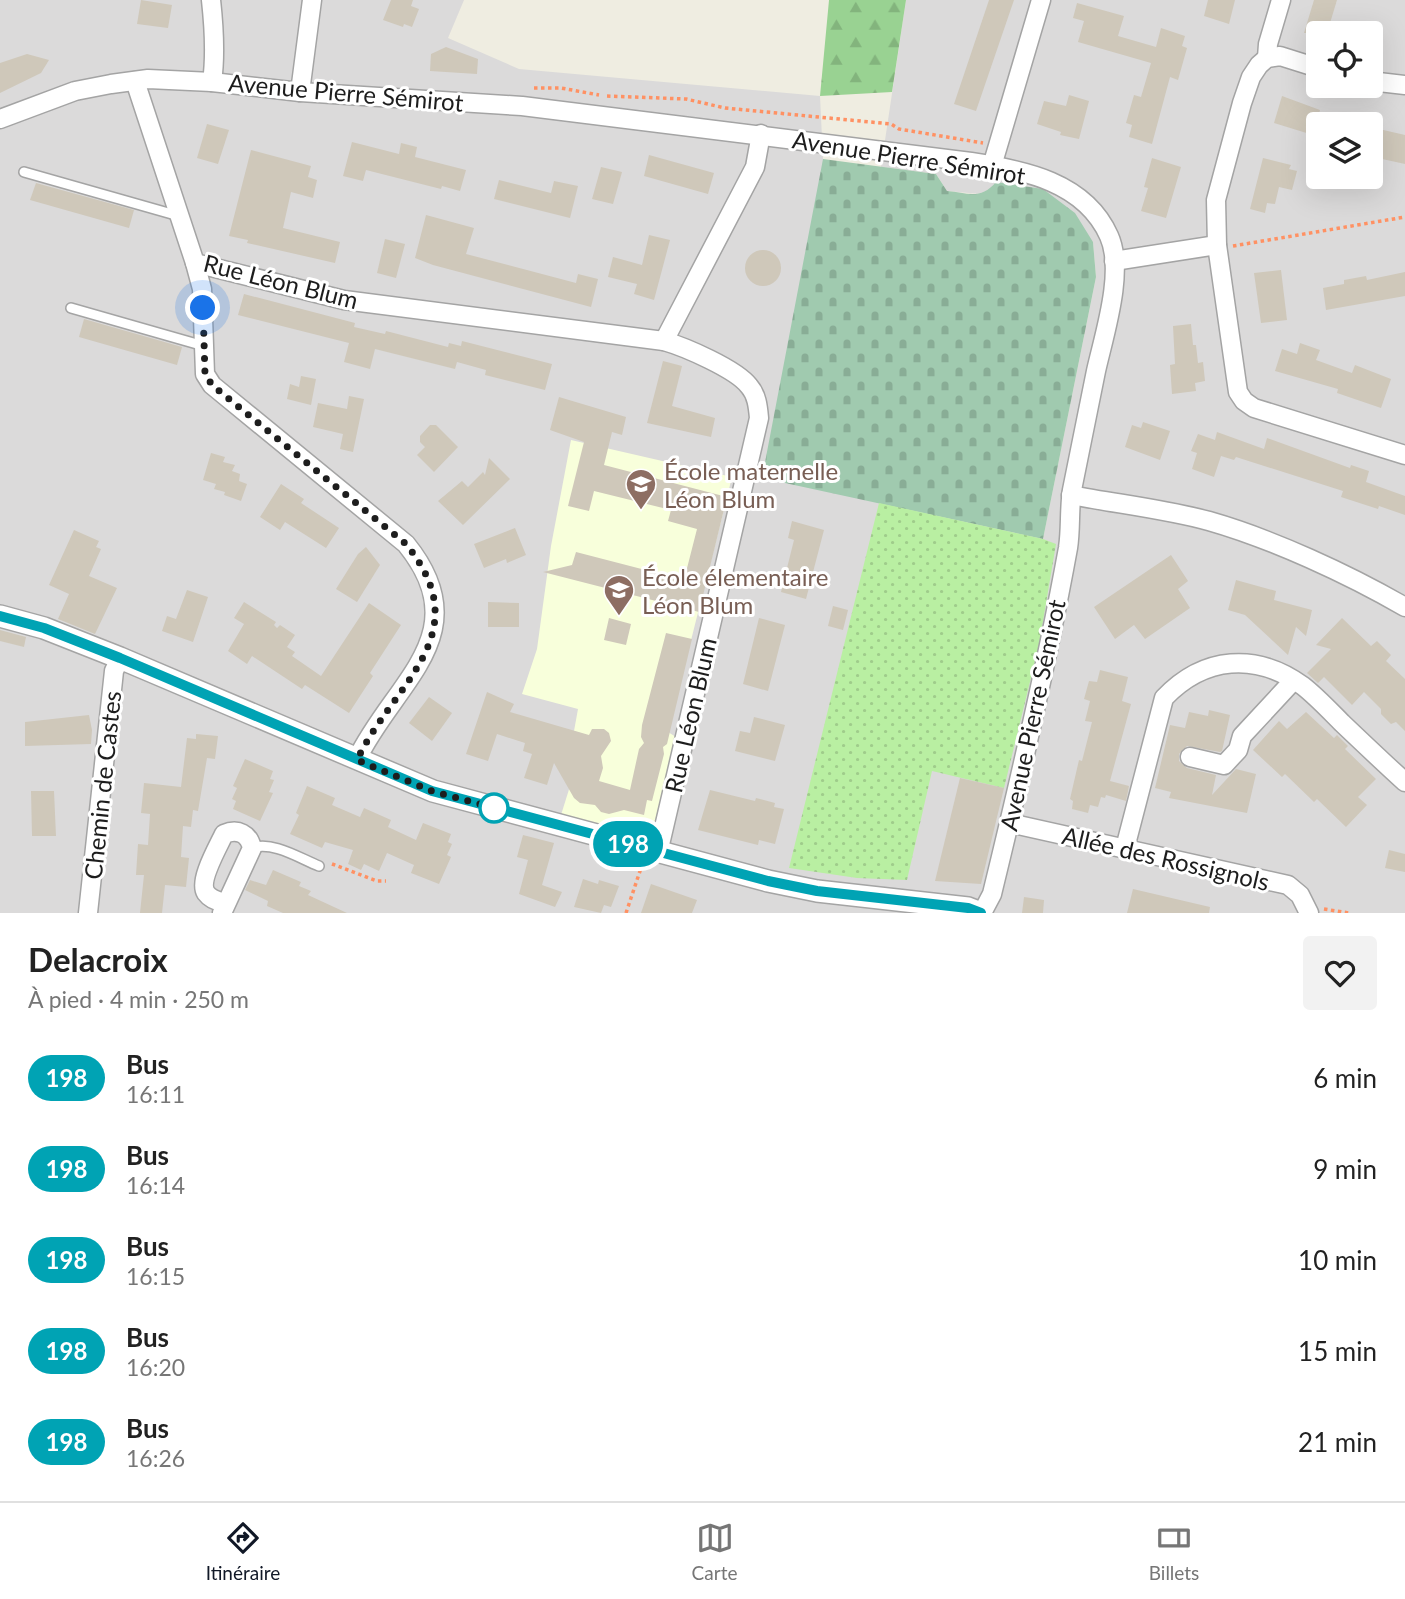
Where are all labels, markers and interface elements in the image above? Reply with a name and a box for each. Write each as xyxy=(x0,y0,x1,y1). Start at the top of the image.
map controls xyxy=(1306,21,1383,189)
button: locate xyxy=(1306,21,1383,98)
street label: Avenue Pierre Sémirot xyxy=(227,67,465,117)
button: layers xyxy=(1306,112,1383,189)
street label: Avenue Pierre Sémirot xyxy=(790,124,1028,190)
street label: Rue Léon Blum xyxy=(201,248,361,314)
your location xyxy=(185,290,220,325)
place label: École maternelle Léon Blum xyxy=(664,456,838,513)
school or university icon: École maternelle Léon Blum xyxy=(624,467,658,511)
place label: École élementaire Léon Blum xyxy=(642,562,828,619)
school or university icon: École élementaire Léon Blum xyxy=(602,573,636,617)
street label: Avenue Pierre Sémirot xyxy=(993,596,1071,833)
street label: Rue Léon Blum xyxy=(658,635,722,795)
street label: Chemin de Castes xyxy=(78,689,126,881)
unlabelled marker xyxy=(479,793,509,823)
street label: Allée des Rossignols xyxy=(1060,820,1272,896)
line badge: 198 xyxy=(588,821,668,867)
text: 198 xyxy=(607,829,649,858)
button: heart xyxy=(1303,936,1377,1010)
text: Delacroix xyxy=(28,939,168,979)
text: À pied · 4 min · 250 m xyxy=(28,985,249,1013)
text: Bus xyxy=(126,1048,169,1080)
text: 6 min xyxy=(1313,1062,1377,1094)
text: 198 xyxy=(46,1063,87,1092)
text: 16:11 xyxy=(126,1080,185,1108)
text: Bus xyxy=(126,1139,169,1171)
text: 9 min xyxy=(1313,1153,1377,1185)
text: 198 xyxy=(46,1154,87,1183)
text: 16:14 xyxy=(126,1171,185,1199)
text: Bus xyxy=(126,1230,169,1262)
text: 10 min xyxy=(1298,1244,1377,1276)
text: 198 xyxy=(46,1245,87,1274)
text: 16:15 xyxy=(126,1262,185,1290)
text: Bus xyxy=(126,1321,169,1353)
text: 15 min xyxy=(1298,1335,1377,1367)
text: 198 xyxy=(46,1336,87,1365)
text: 16:20 xyxy=(126,1353,185,1381)
text: Bus xyxy=(126,1412,169,1444)
text: 21 min xyxy=(1298,1426,1377,1458)
text: 198 xyxy=(46,1427,87,1456)
text: 16:26 xyxy=(126,1444,185,1472)
tab: Itinéraire xyxy=(206,1519,280,1584)
tab: Carte xyxy=(692,1519,737,1584)
tab: Billets xyxy=(1149,1519,1199,1584)

